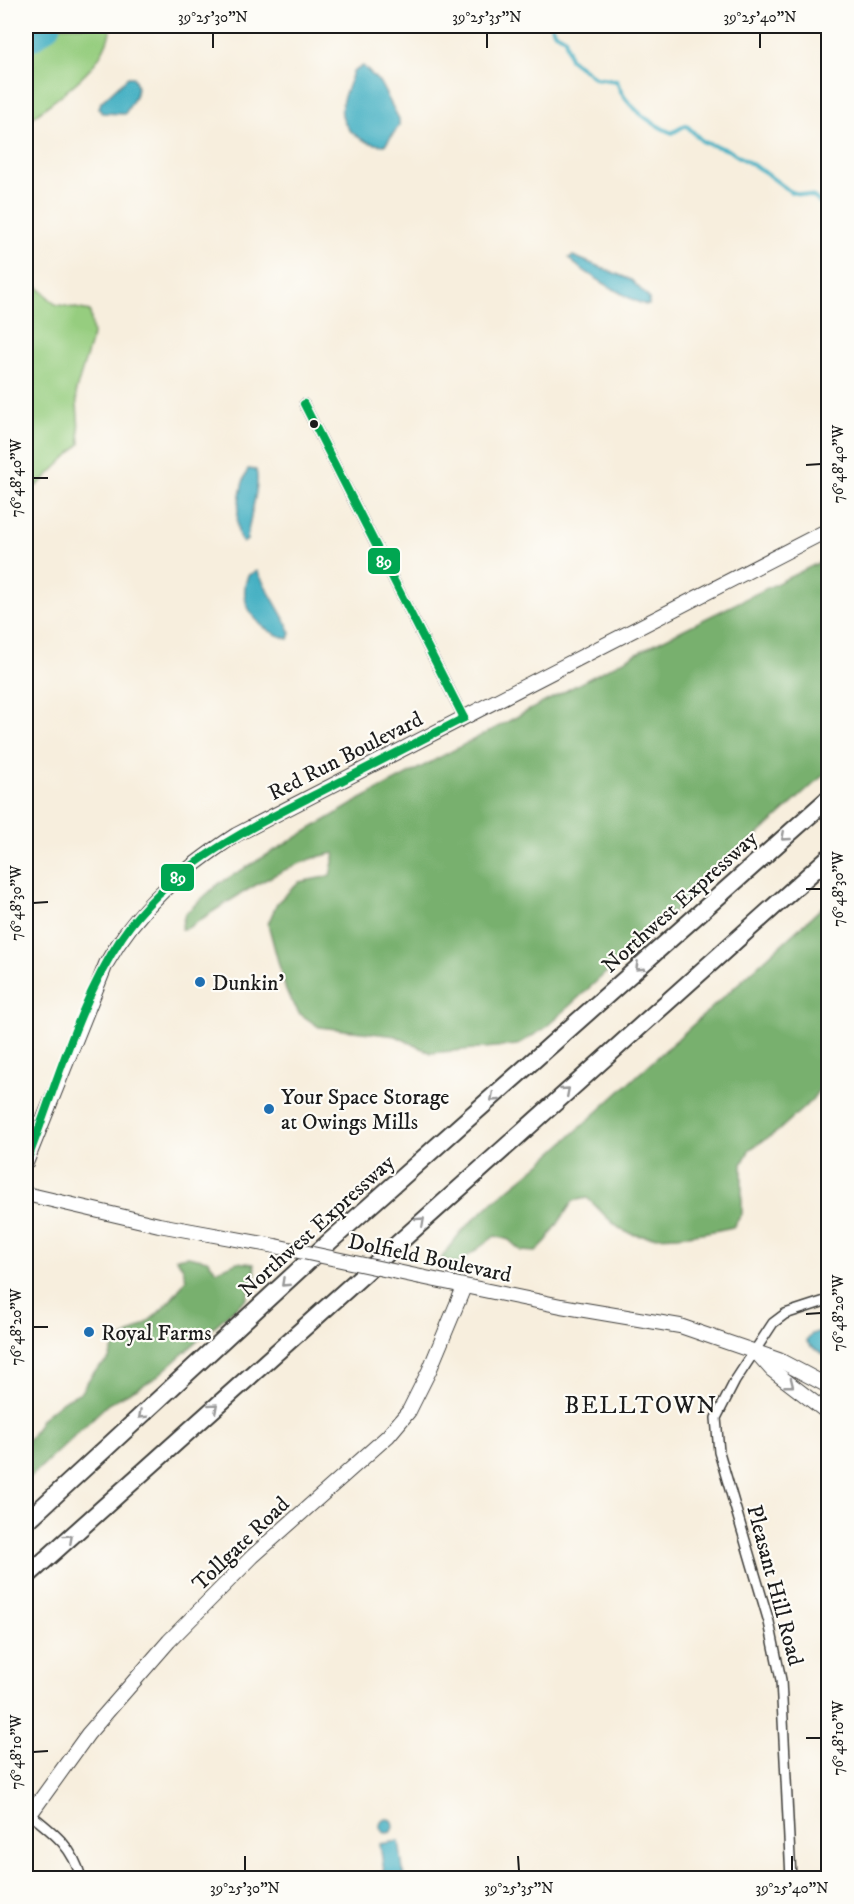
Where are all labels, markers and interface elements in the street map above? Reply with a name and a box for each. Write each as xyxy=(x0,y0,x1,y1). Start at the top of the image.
text: 39°25'30"N xyxy=(178,8,248,27)
text: 39°25'35"N xyxy=(452,8,522,27)
text: 39°25'40"N xyxy=(724,8,796,27)
unlabelled marker xyxy=(308,418,320,430)
text: 76°48'40"W xyxy=(829,425,848,503)
text: 76°48'40"W xyxy=(7,439,26,517)
line badge: 89 xyxy=(367,547,401,575)
text: 89 xyxy=(376,552,392,572)
street label: Red Run Boulevard xyxy=(264,706,427,807)
street label: Northwest Expressway xyxy=(597,825,764,979)
one-way arrow xyxy=(781,830,791,841)
text: 76°48'30"W xyxy=(829,851,848,927)
line badge: 89 xyxy=(160,863,195,892)
text: 76°48'30"W xyxy=(7,865,26,941)
text: 89 xyxy=(170,868,186,888)
one-way arrow xyxy=(635,959,646,970)
place label: Dunkin' xyxy=(212,970,284,997)
marker: Dunkin' xyxy=(193,975,207,989)
place label: Your Space Storage at Owings Mills xyxy=(281,1084,449,1136)
one-way arrow xyxy=(559,1087,570,1098)
one-way arrow xyxy=(490,1091,501,1102)
marker: Your Space Storage at Owings Mills xyxy=(262,1102,276,1116)
street label: Northwest Expressway xyxy=(234,1149,401,1303)
one-way arrow xyxy=(414,1217,425,1228)
street label: Dolfield Boulevard xyxy=(345,1228,514,1289)
text: 76°48'20"W xyxy=(829,1274,848,1352)
one-way arrow xyxy=(282,1275,293,1286)
text: 76°48'20"W xyxy=(7,1288,26,1366)
place label: Royal Farms xyxy=(101,1320,212,1347)
marker: Royal Farms xyxy=(82,1325,96,1339)
one-way arrow xyxy=(783,1376,794,1387)
district label: BELLTOWN xyxy=(564,1391,718,1421)
one-way arrow xyxy=(207,1403,217,1414)
one-way arrow xyxy=(138,1408,149,1419)
street label: Tollgate Road xyxy=(187,1491,295,1597)
street label: Pleasant Hill Road xyxy=(740,1502,809,1669)
one-way arrow xyxy=(62,1534,73,1545)
text: 76°48'10"W xyxy=(829,1700,848,1776)
text: 76°48'10"W xyxy=(7,1714,26,1790)
text: 39°25'30"N xyxy=(210,1879,280,1898)
text: 39°25'35"N xyxy=(484,1879,554,1898)
text: 39°25'40"N xyxy=(756,1879,828,1898)

